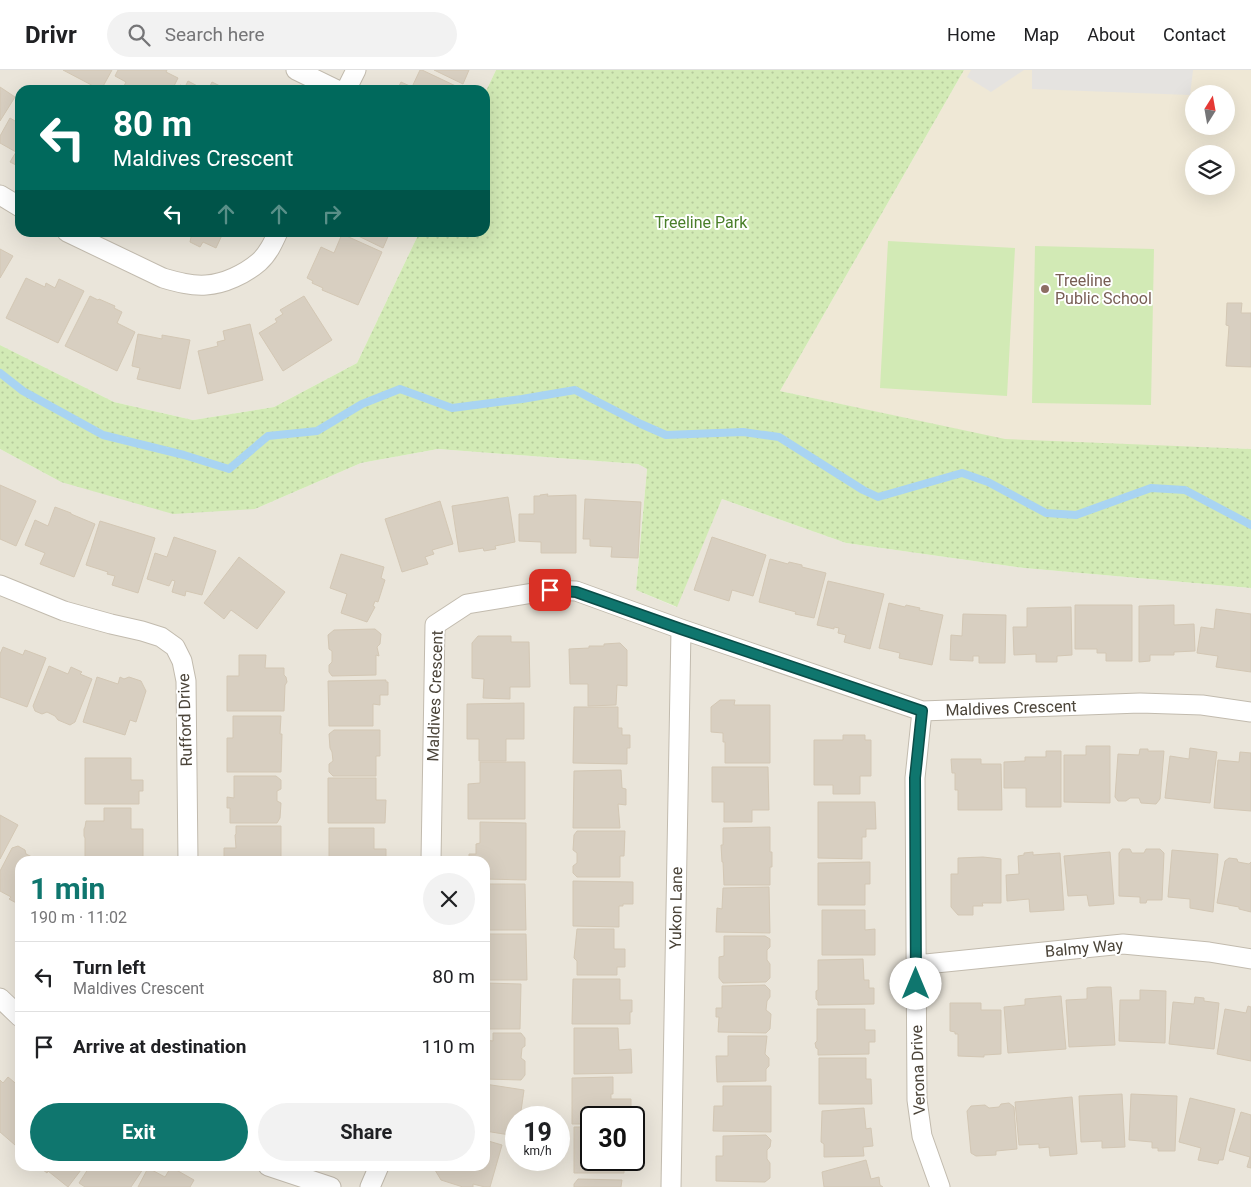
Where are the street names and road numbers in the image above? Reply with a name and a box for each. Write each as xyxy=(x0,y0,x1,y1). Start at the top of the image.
street label: Maldives Crescent xyxy=(423,630,447,762)
street label: Rufford Drive xyxy=(174,673,196,767)
street label: Maldives Crescent xyxy=(945,696,1077,720)
street label: Yukon Lane xyxy=(666,866,686,950)
street label: Balmy Way xyxy=(1044,935,1124,961)
street label: Verona Drive xyxy=(907,1025,929,1115)

